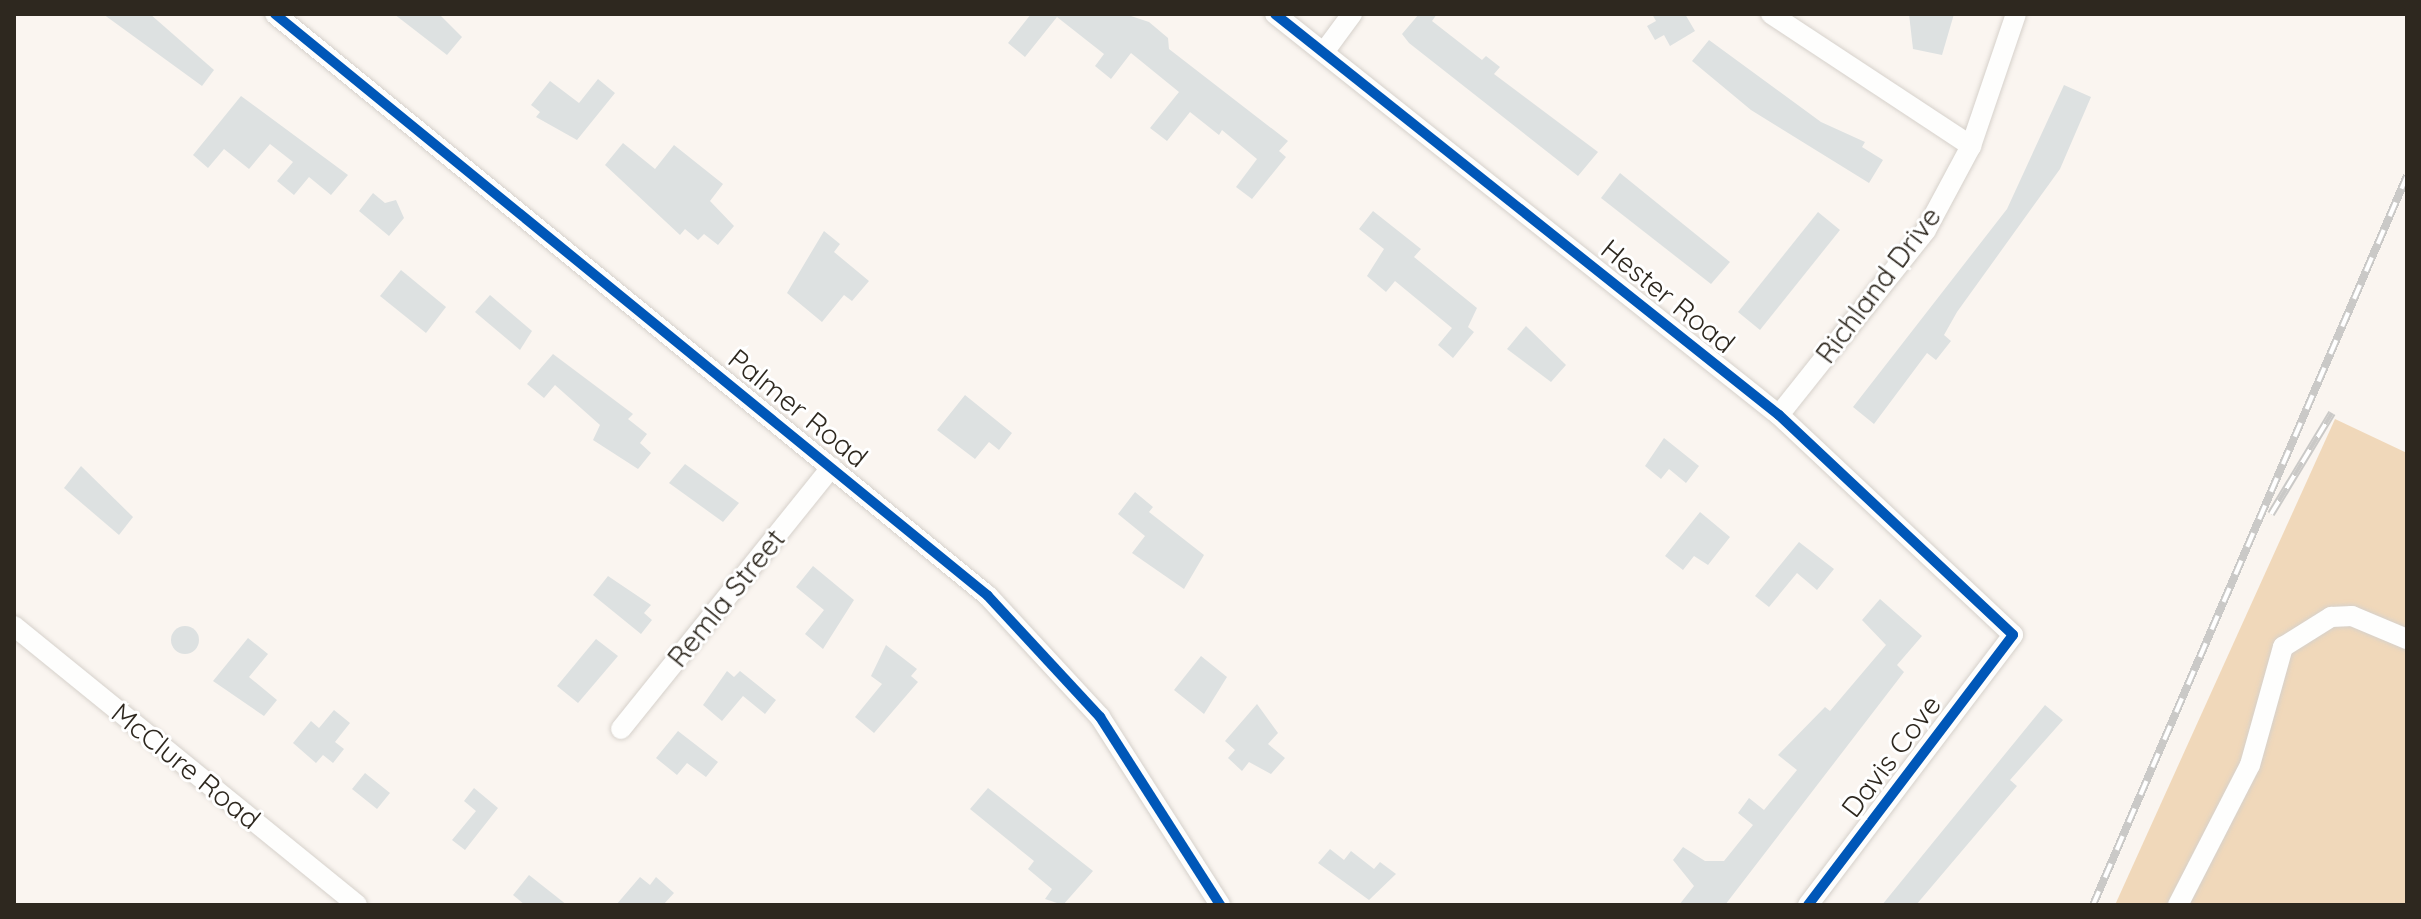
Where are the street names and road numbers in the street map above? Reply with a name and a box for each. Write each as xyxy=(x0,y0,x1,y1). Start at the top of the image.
street label: Richland Drive xyxy=(1808,200,1948,370)
street label: Hester Road xyxy=(1594,232,1742,360)
street label: Palmer Road xyxy=(722,342,874,474)
street label: Remla Street xyxy=(660,522,792,674)
street label: Davis Cove xyxy=(1834,688,1948,824)
street label: McClure Road xyxy=(105,696,267,836)

